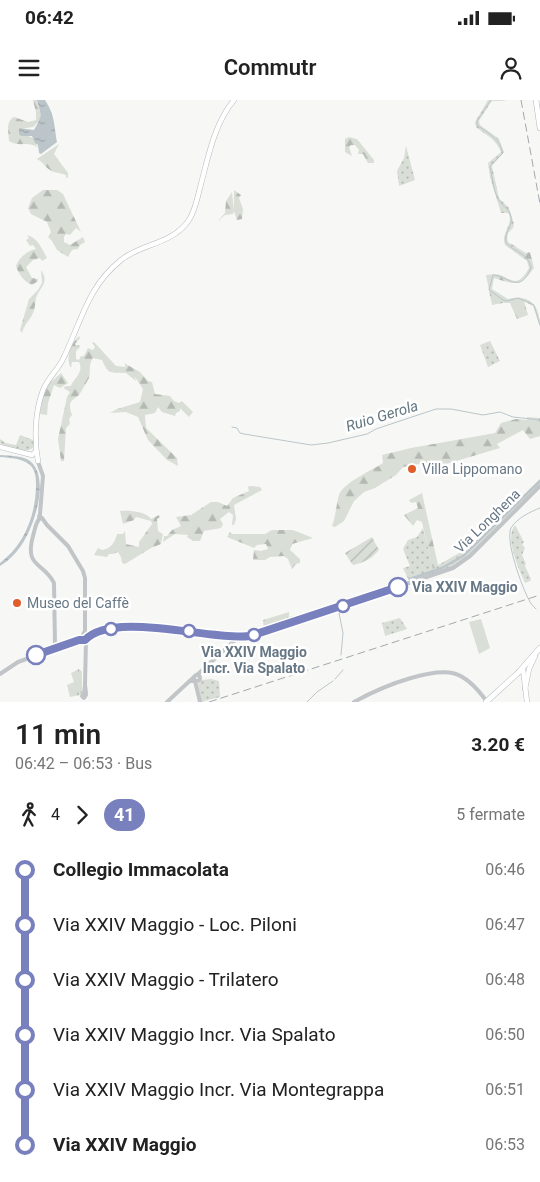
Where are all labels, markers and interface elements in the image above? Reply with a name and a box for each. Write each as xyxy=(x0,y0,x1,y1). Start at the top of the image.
text: 06:42 xyxy=(25,6,74,29)
icon: menu xyxy=(15,54,43,82)
icon: person xyxy=(497,54,525,82)
text: Commutr xyxy=(224,55,316,80)
water label: Ruio Gerola xyxy=(344,396,420,436)
place label: Villa Lippomano xyxy=(422,461,522,477)
marker: Villa Lippomano xyxy=(406,463,418,475)
street label: Via Longhena xyxy=(451,486,523,556)
marker: Via XXIV Maggio xyxy=(388,577,408,597)
place label: Via XXIV Maggio xyxy=(412,579,518,595)
place label: Museo del Caffè xyxy=(27,595,129,611)
marker: Museo del Caffè xyxy=(11,597,23,609)
unlabelled marker xyxy=(336,599,350,613)
unlabelled marker xyxy=(104,622,118,636)
unlabelled marker xyxy=(182,624,196,638)
marker: Via XXIV Maggio Incr. Via Spalato xyxy=(247,628,261,642)
place label: Via XXIV Maggio Incr. Via Spalato xyxy=(201,644,307,676)
unlabelled marker xyxy=(26,645,46,665)
text: 11 min xyxy=(15,718,101,751)
text: 3.20 € xyxy=(471,733,525,756)
text: 06:42 – 06:53 · Bus xyxy=(15,754,152,773)
icon: walk xyxy=(15,801,43,829)
icon: forward xyxy=(68,801,96,829)
text: 41 xyxy=(114,804,135,825)
text: 4 xyxy=(51,805,60,824)
text: 5 fermate xyxy=(456,805,525,824)
text: Collegio Immacolata xyxy=(53,858,229,881)
text: 06:46 xyxy=(485,860,525,879)
text: Via XXIV Maggio - Loc. Piloni xyxy=(53,913,297,936)
text: 06:47 xyxy=(485,915,525,934)
text: Via XXIV Maggio - Trilatero xyxy=(53,968,279,991)
text: 06:48 xyxy=(485,970,525,989)
text: Via XXIV Maggio Incr. Via Spalato xyxy=(53,1023,336,1046)
text: 06:50 xyxy=(485,1025,525,1044)
text: Via XXIV Maggio Incr. Via Montegrappa xyxy=(53,1078,384,1101)
text: 06:51 xyxy=(485,1080,525,1099)
text: Via XXIV Maggio xyxy=(53,1133,196,1156)
text: 06:53 xyxy=(485,1135,525,1154)

